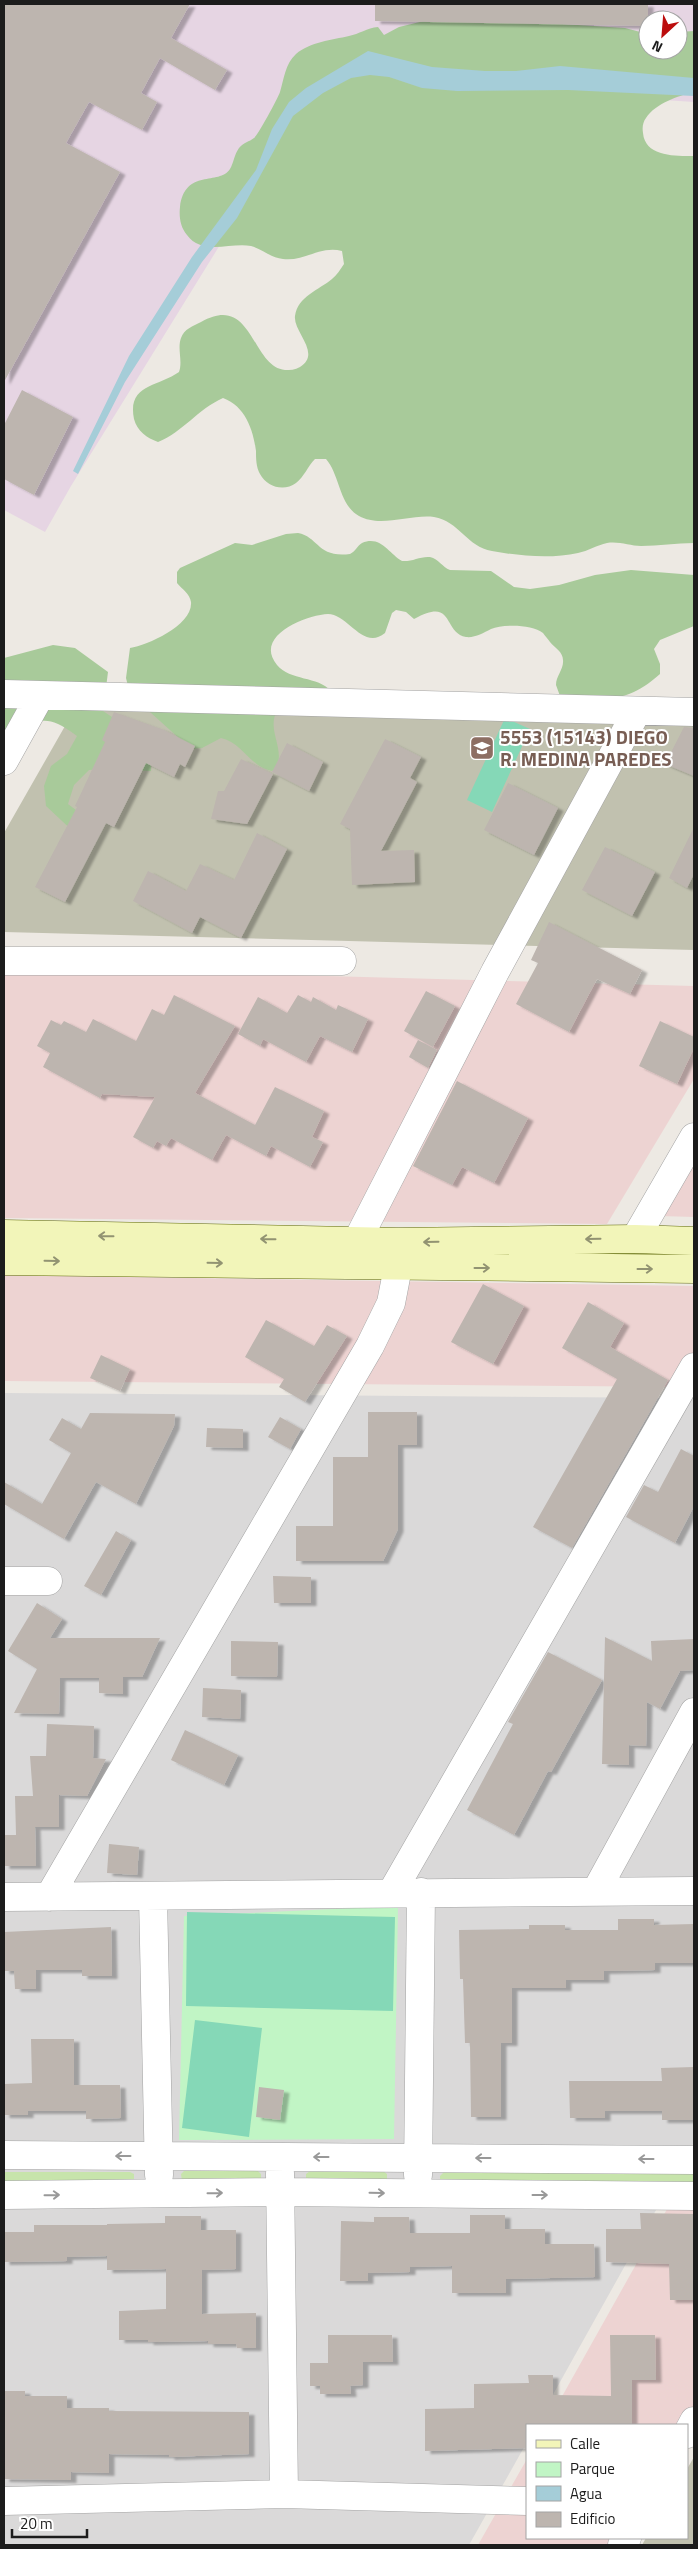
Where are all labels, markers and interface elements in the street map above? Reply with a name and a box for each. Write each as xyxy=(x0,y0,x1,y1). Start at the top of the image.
north arrow xyxy=(638,10,688,60)
text: N xyxy=(648,36,666,59)
place label: 5553 (15143) DIEGO R. MEDINA PAREDES xyxy=(500,722,672,773)
school or university icon: 5553 (15143) DIEGO R. MEDINA PAREDES xyxy=(469,735,495,761)
one-way arrow xyxy=(98,1231,114,1241)
one-way arrow xyxy=(260,1234,276,1244)
one-way arrow xyxy=(585,1235,601,1244)
one-way arrow xyxy=(423,1237,439,1247)
one-way arrow xyxy=(44,1256,60,1266)
one-way arrow xyxy=(206,1258,223,1268)
one-way arrow xyxy=(474,1263,490,1273)
one-way arrow xyxy=(636,1264,653,1274)
one-way arrow xyxy=(115,2151,132,2161)
one-way arrow xyxy=(313,2152,329,2162)
one-way arrow xyxy=(475,2153,492,2163)
one-way arrow xyxy=(638,2154,654,2164)
one-way arrow xyxy=(206,2188,223,2198)
one-way arrow xyxy=(369,2188,385,2198)
one-way arrow xyxy=(44,2190,60,2199)
one-way arrow xyxy=(532,2190,548,2200)
legend xyxy=(526,2424,688,2539)
text: Calle xyxy=(570,2432,600,2455)
text: Parque xyxy=(570,2457,615,2480)
text: Agua xyxy=(570,2482,602,2505)
scale bar xyxy=(12,2506,88,2538)
text: Edificio xyxy=(570,2507,615,2530)
text: 20 m xyxy=(20,2512,53,2535)

